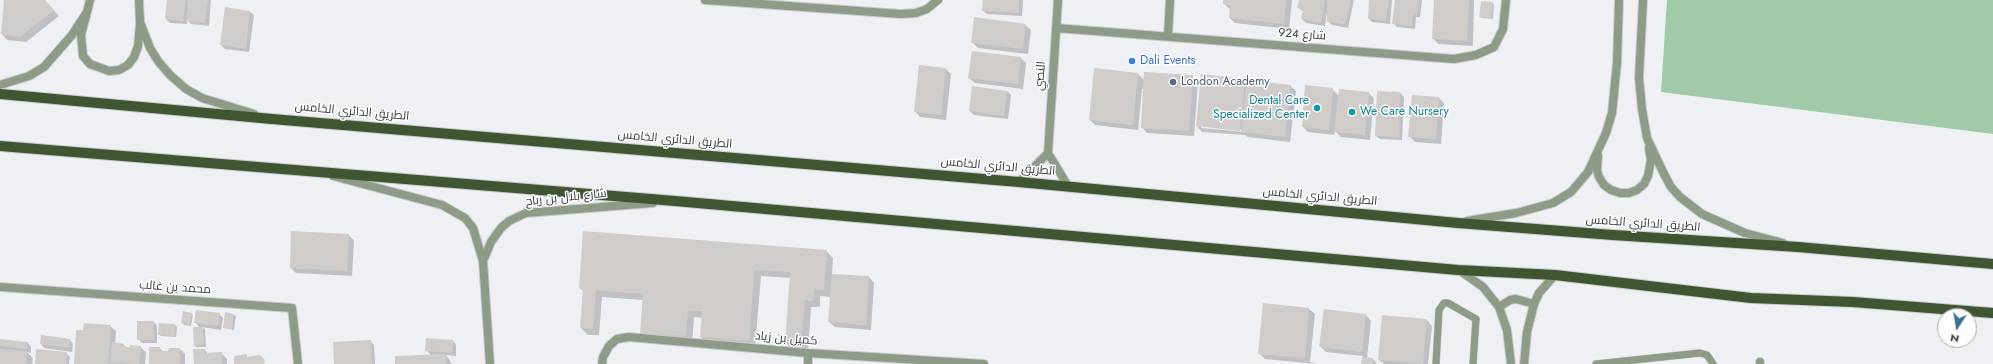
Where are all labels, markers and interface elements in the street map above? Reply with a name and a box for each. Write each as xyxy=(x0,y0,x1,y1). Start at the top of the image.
street label: شارع 924 xyxy=(1278,26,1326,44)
place label: Dali Events xyxy=(1140,54,1195,68)
marker: Dali Events xyxy=(1127,56,1137,66)
street label: النصي xyxy=(1033,61,1049,91)
place label: London Academy xyxy=(1181,75,1270,89)
marker: London Academy xyxy=(1168,77,1178,87)
place label: Dental Care Specialized Center xyxy=(1213,94,1309,122)
street label: الطريق الدائري الخامس xyxy=(294,100,410,124)
marker: Dental Care Specialized Center xyxy=(1312,103,1322,113)
place label: We Care Nursery xyxy=(1360,105,1449,119)
marker: We Care Nursery xyxy=(1347,107,1357,117)
street label: الطريق الدائري الخامس xyxy=(617,128,733,152)
street label: الطريق الدائري الخامس xyxy=(940,155,1056,179)
street label: الطريق الدائري الخامس xyxy=(1262,185,1378,209)
street label: شارع بلال بن رباح xyxy=(525,187,607,209)
street label: الطريق الدائري الخامس xyxy=(1585,213,1701,235)
street label: محمد بن غالب xyxy=(139,278,211,298)
north arrow xyxy=(1937,308,1977,348)
street label: كميل بن زياد xyxy=(754,329,818,349)
text: N xyxy=(1949,330,1961,347)

